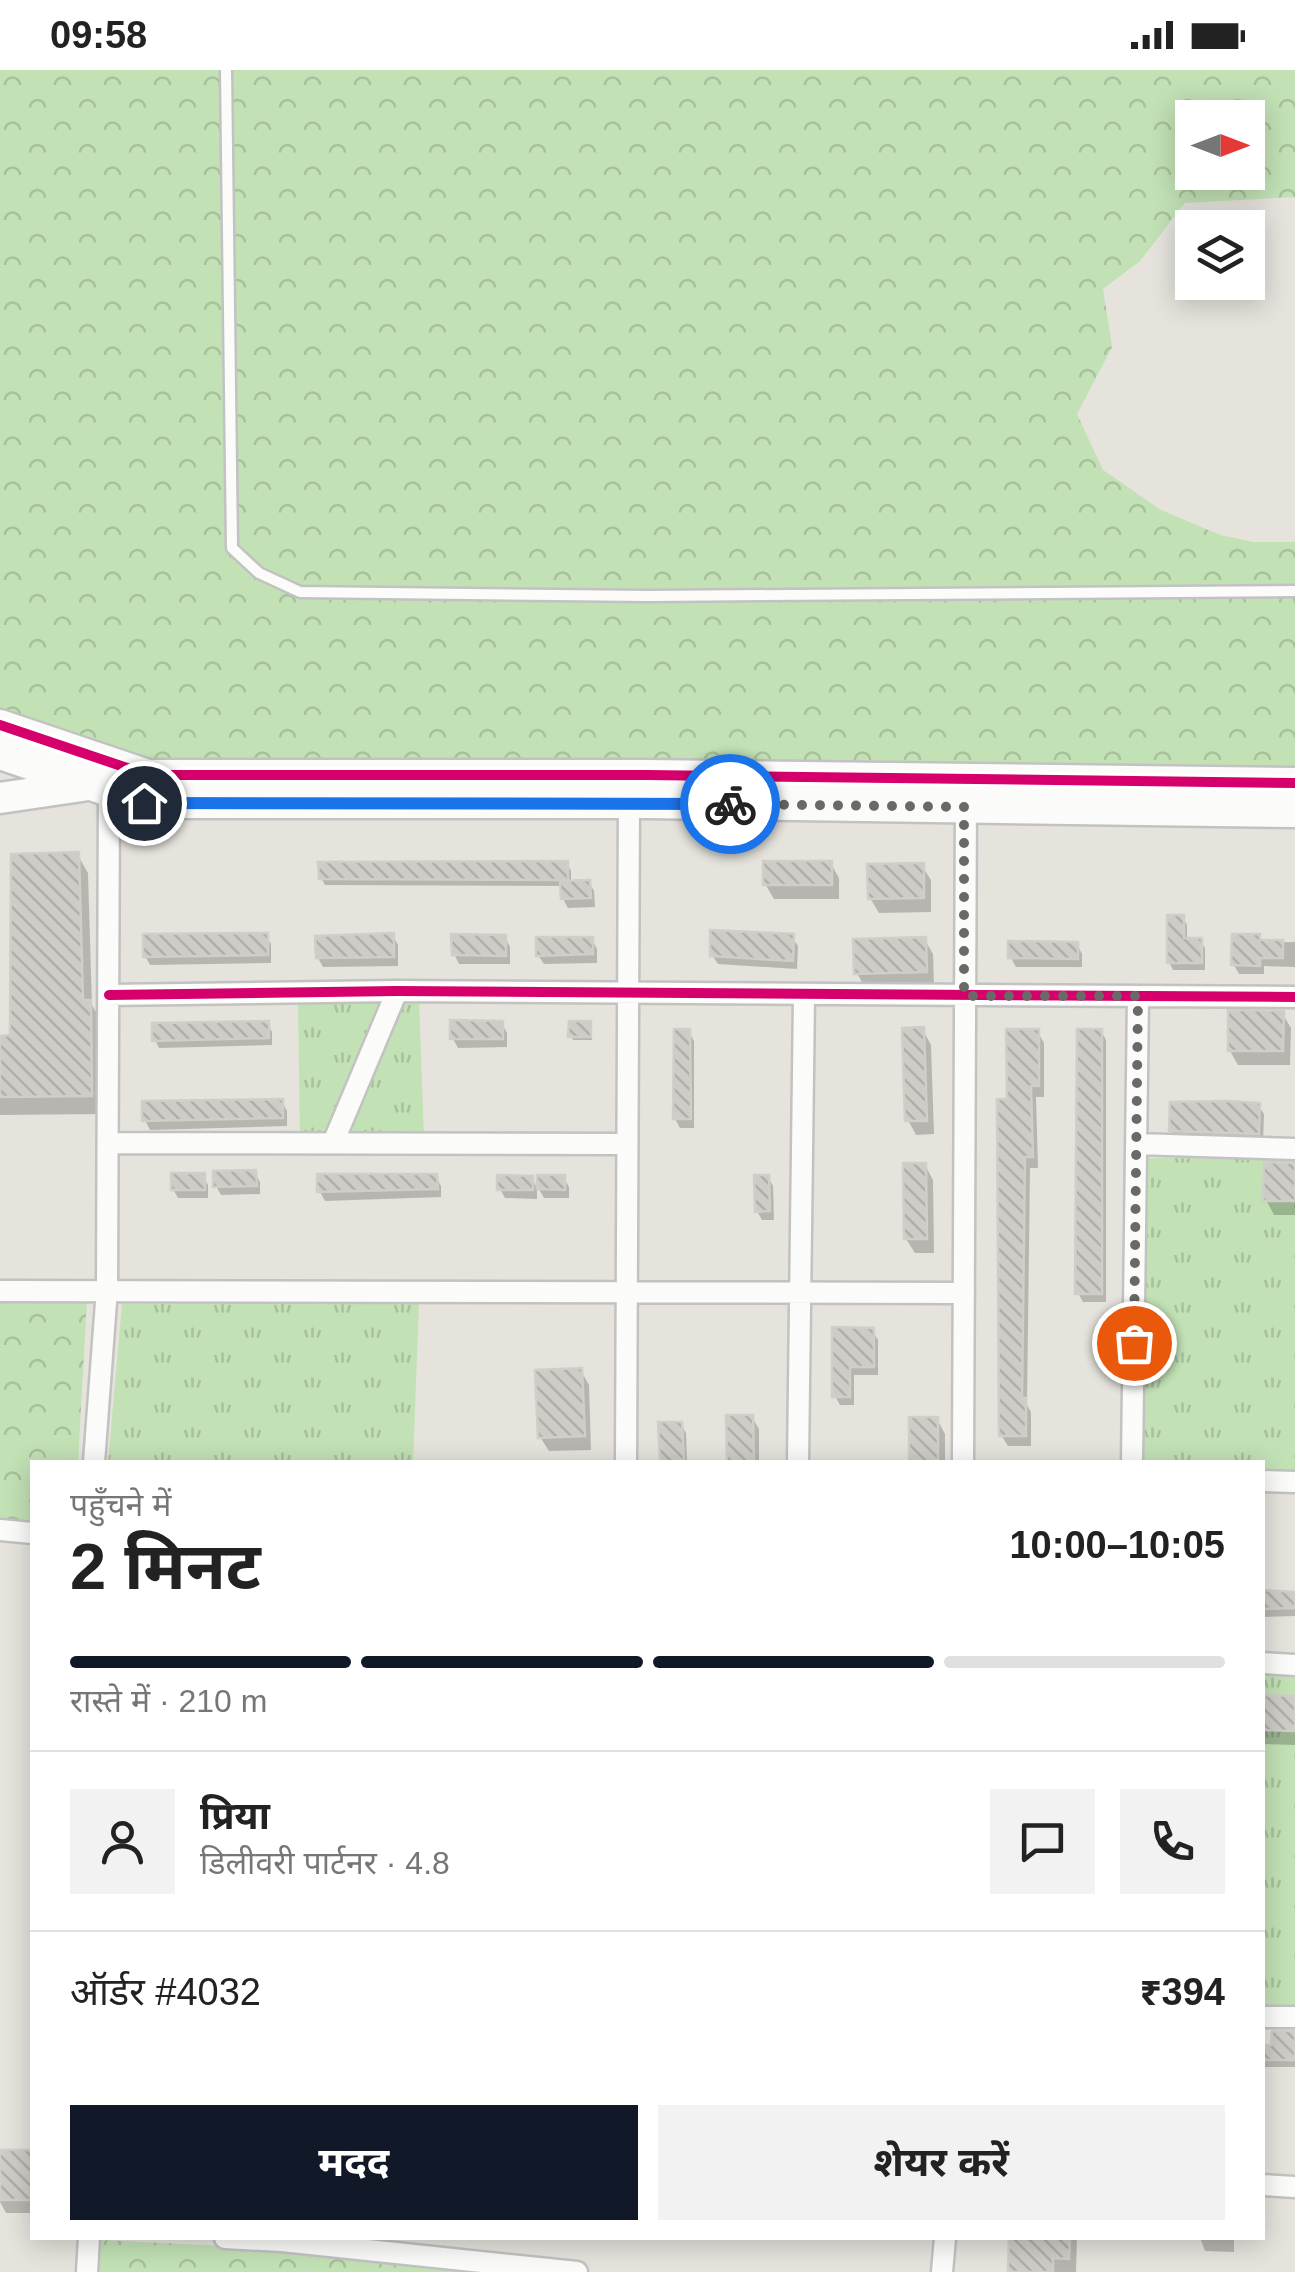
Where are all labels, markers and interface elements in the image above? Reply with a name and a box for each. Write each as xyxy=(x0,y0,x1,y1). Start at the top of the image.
text: 09:58 xyxy=(50,14,147,56)
north arrow xyxy=(1175,100,1265,190)
map controls xyxy=(1175,100,1265,300)
button: layers xyxy=(1175,210,1265,300)
courier xyxy=(680,754,780,854)
pin xyxy=(102,761,187,846)
icon: home xyxy=(117,776,172,831)
icon: bike xyxy=(703,777,758,832)
pin xyxy=(1092,1301,1177,1386)
icon: bag xyxy=(1107,1316,1162,1371)
text: पहुँचने में xyxy=(70,1487,171,1523)
text: 10:00–10:05 xyxy=(1009,1524,1225,1566)
text: 2 मिनट xyxy=(70,1530,261,1603)
text: रास्ते में · 210 m xyxy=(70,1683,267,1719)
button: person xyxy=(70,1789,175,1894)
button: chat xyxy=(990,1789,1095,1894)
button: phone xyxy=(1120,1789,1225,1894)
text: प्रिया xyxy=(200,1795,270,1837)
text: डिलीवरी पार्टनर · 4.8 xyxy=(200,1845,450,1881)
text: ऑर्डर #4032 xyxy=(70,1971,261,2013)
text: ₹394 xyxy=(1140,1971,1225,2013)
button: मदद xyxy=(70,2105,638,2220)
button: शेयर करें xyxy=(658,2105,1225,2220)

